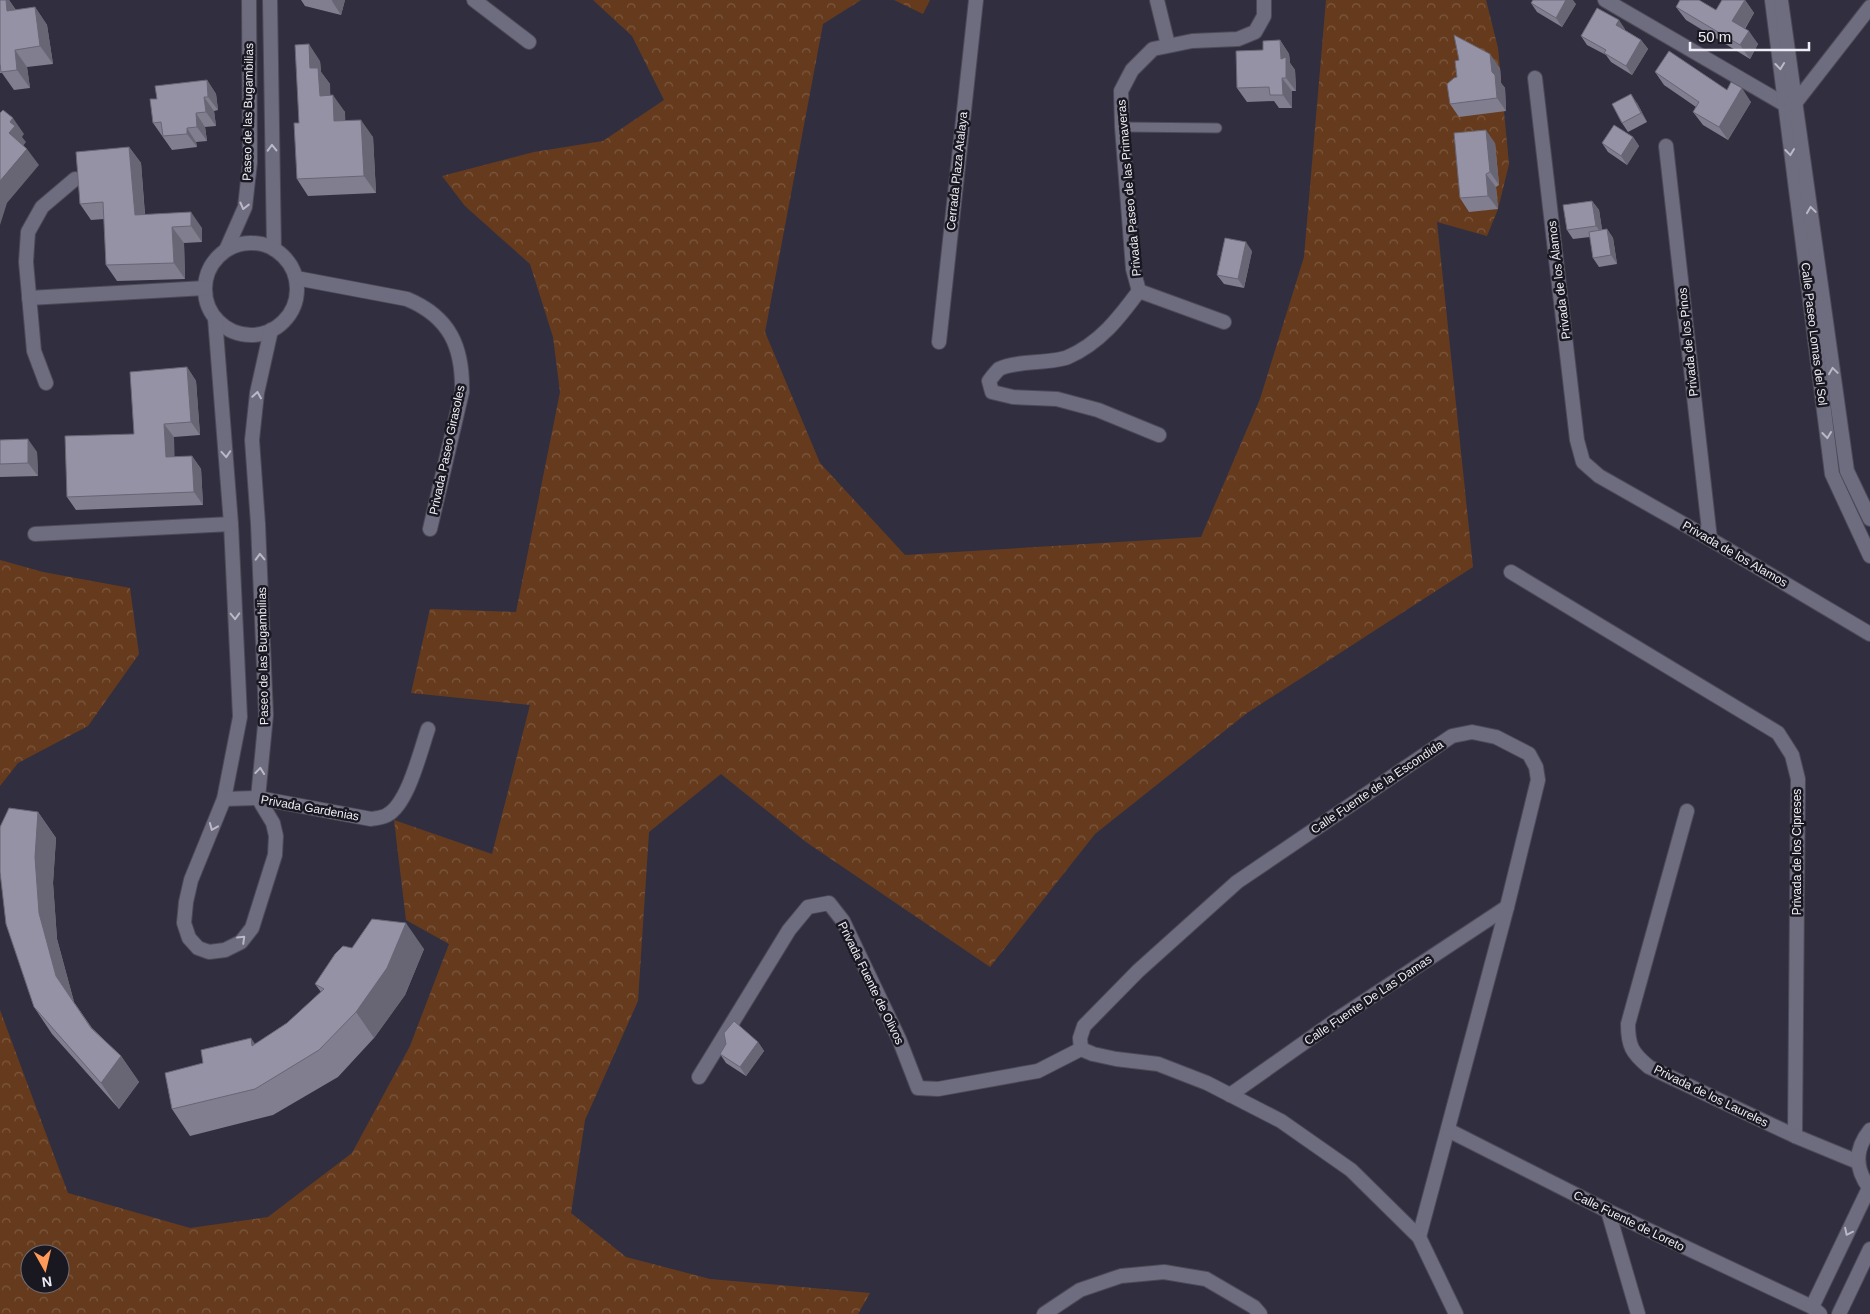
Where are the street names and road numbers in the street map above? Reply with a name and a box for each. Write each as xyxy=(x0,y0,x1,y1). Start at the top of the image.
street label: Paseo de las Bugambilias xyxy=(240,43,256,181)
street label: Privada Paseo de las Primaveras xyxy=(1114,99,1144,277)
street label: Cerrada Plaza Atalaya xyxy=(944,111,970,231)
street label: Privada de los Álamos xyxy=(1544,220,1573,340)
street label: Calle Paseo Lomas del Sol xyxy=(1798,262,1830,406)
street label: Privada de los Pinos xyxy=(1675,287,1701,397)
street label: Privada Paseo Girasoles xyxy=(426,384,468,516)
street label: Privada de los Alamos xyxy=(1680,518,1790,590)
street label: Paseo de las Bugambilias xyxy=(255,587,271,725)
street label: Calle Fuente de la Escondida xyxy=(1308,737,1446,837)
street label: Privada de los Cipreses xyxy=(1790,789,1804,915)
street label: Privada Gardenias xyxy=(260,792,360,824)
street label: Privada Fuente de Olivos xyxy=(835,919,907,1047)
street label: Calle Fuente De Las Damas xyxy=(1302,952,1434,1048)
street label: Privada de los Laureles xyxy=(1652,1062,1770,1130)
street label: Calle Fuente de Loreto xyxy=(1571,1188,1687,1254)

